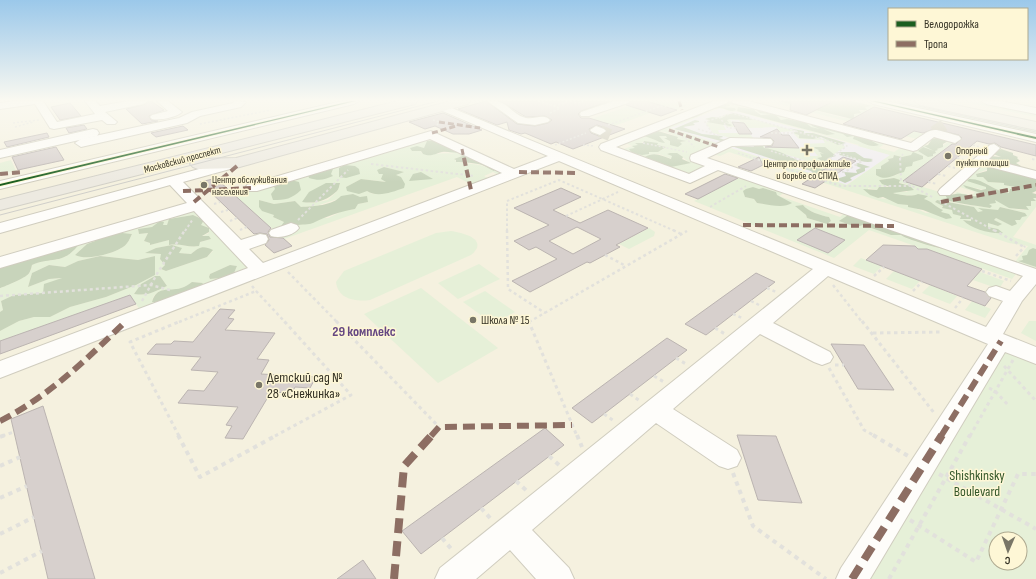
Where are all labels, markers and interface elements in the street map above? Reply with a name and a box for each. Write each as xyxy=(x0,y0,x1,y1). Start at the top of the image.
legend xyxy=(888,8,1028,60)
text: Велодорожка xyxy=(924,17,979,32)
text: Тропа xyxy=(924,37,948,52)
street label: Московский проспект xyxy=(143,144,222,176)
marker: Центр по профилактике и борьбе со СПИД xyxy=(801,144,813,156)
place label: Опорный пункт полиции xyxy=(956,145,1009,169)
marker: Опорный пункт полиции xyxy=(943,151,953,161)
place label: Центр по профилактике и борьбе со СПИД xyxy=(763,158,851,182)
place label: Центр обслуживания населения xyxy=(212,174,287,198)
marker: Центр обслуживания населения xyxy=(199,180,209,190)
place label: Школа № 15 xyxy=(481,313,530,328)
marker: Школа № 15 xyxy=(468,315,478,325)
district label: 29 комплекс xyxy=(332,323,396,340)
place label: Детский сад № 28 «Снежинка» xyxy=(267,369,343,402)
marker: Детский сад № 28 «Снежинка» xyxy=(254,380,264,390)
park label: Shishkinsky Boulevard xyxy=(949,467,1005,500)
north arrow xyxy=(988,531,1028,571)
text: С xyxy=(1004,554,1011,567)

